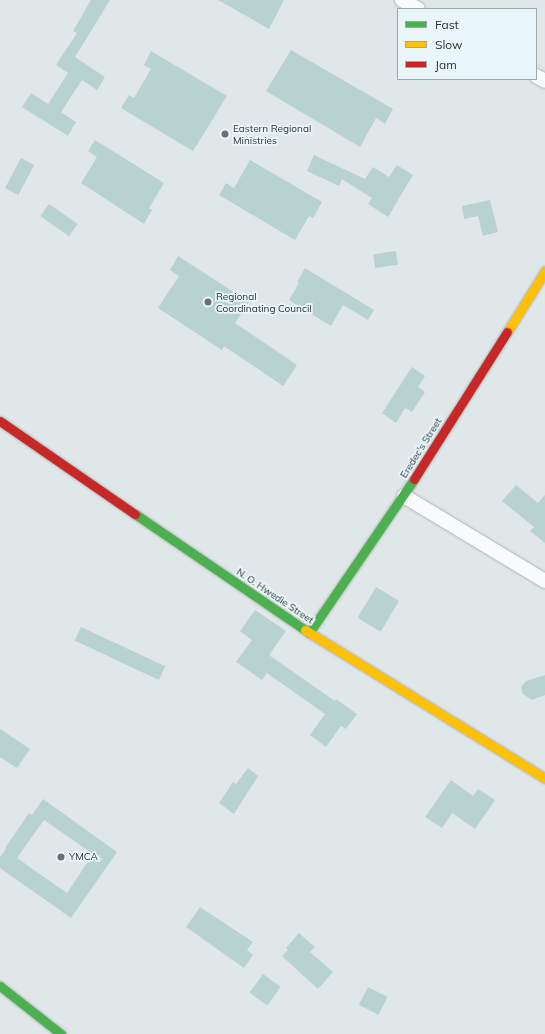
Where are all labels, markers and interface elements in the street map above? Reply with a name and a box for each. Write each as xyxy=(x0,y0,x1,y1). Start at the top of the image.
legend xyxy=(397,8,537,80)
text: Fast xyxy=(435,17,459,32)
text: Slow xyxy=(435,37,463,52)
text: Jam xyxy=(435,57,457,72)
place label: Eastern Regional Ministries xyxy=(233,122,311,146)
marker: Eastern Regional Ministries xyxy=(220,129,230,139)
place label: Regional Coordinating Council xyxy=(216,290,312,314)
marker: Regional Coordinating Council xyxy=(203,297,213,307)
street label: Eredec's Street xyxy=(398,416,444,480)
street label: N. O. Hwedie Street xyxy=(234,566,316,626)
place label: YMCA xyxy=(69,851,98,863)
marker: YMCA xyxy=(56,852,66,862)

